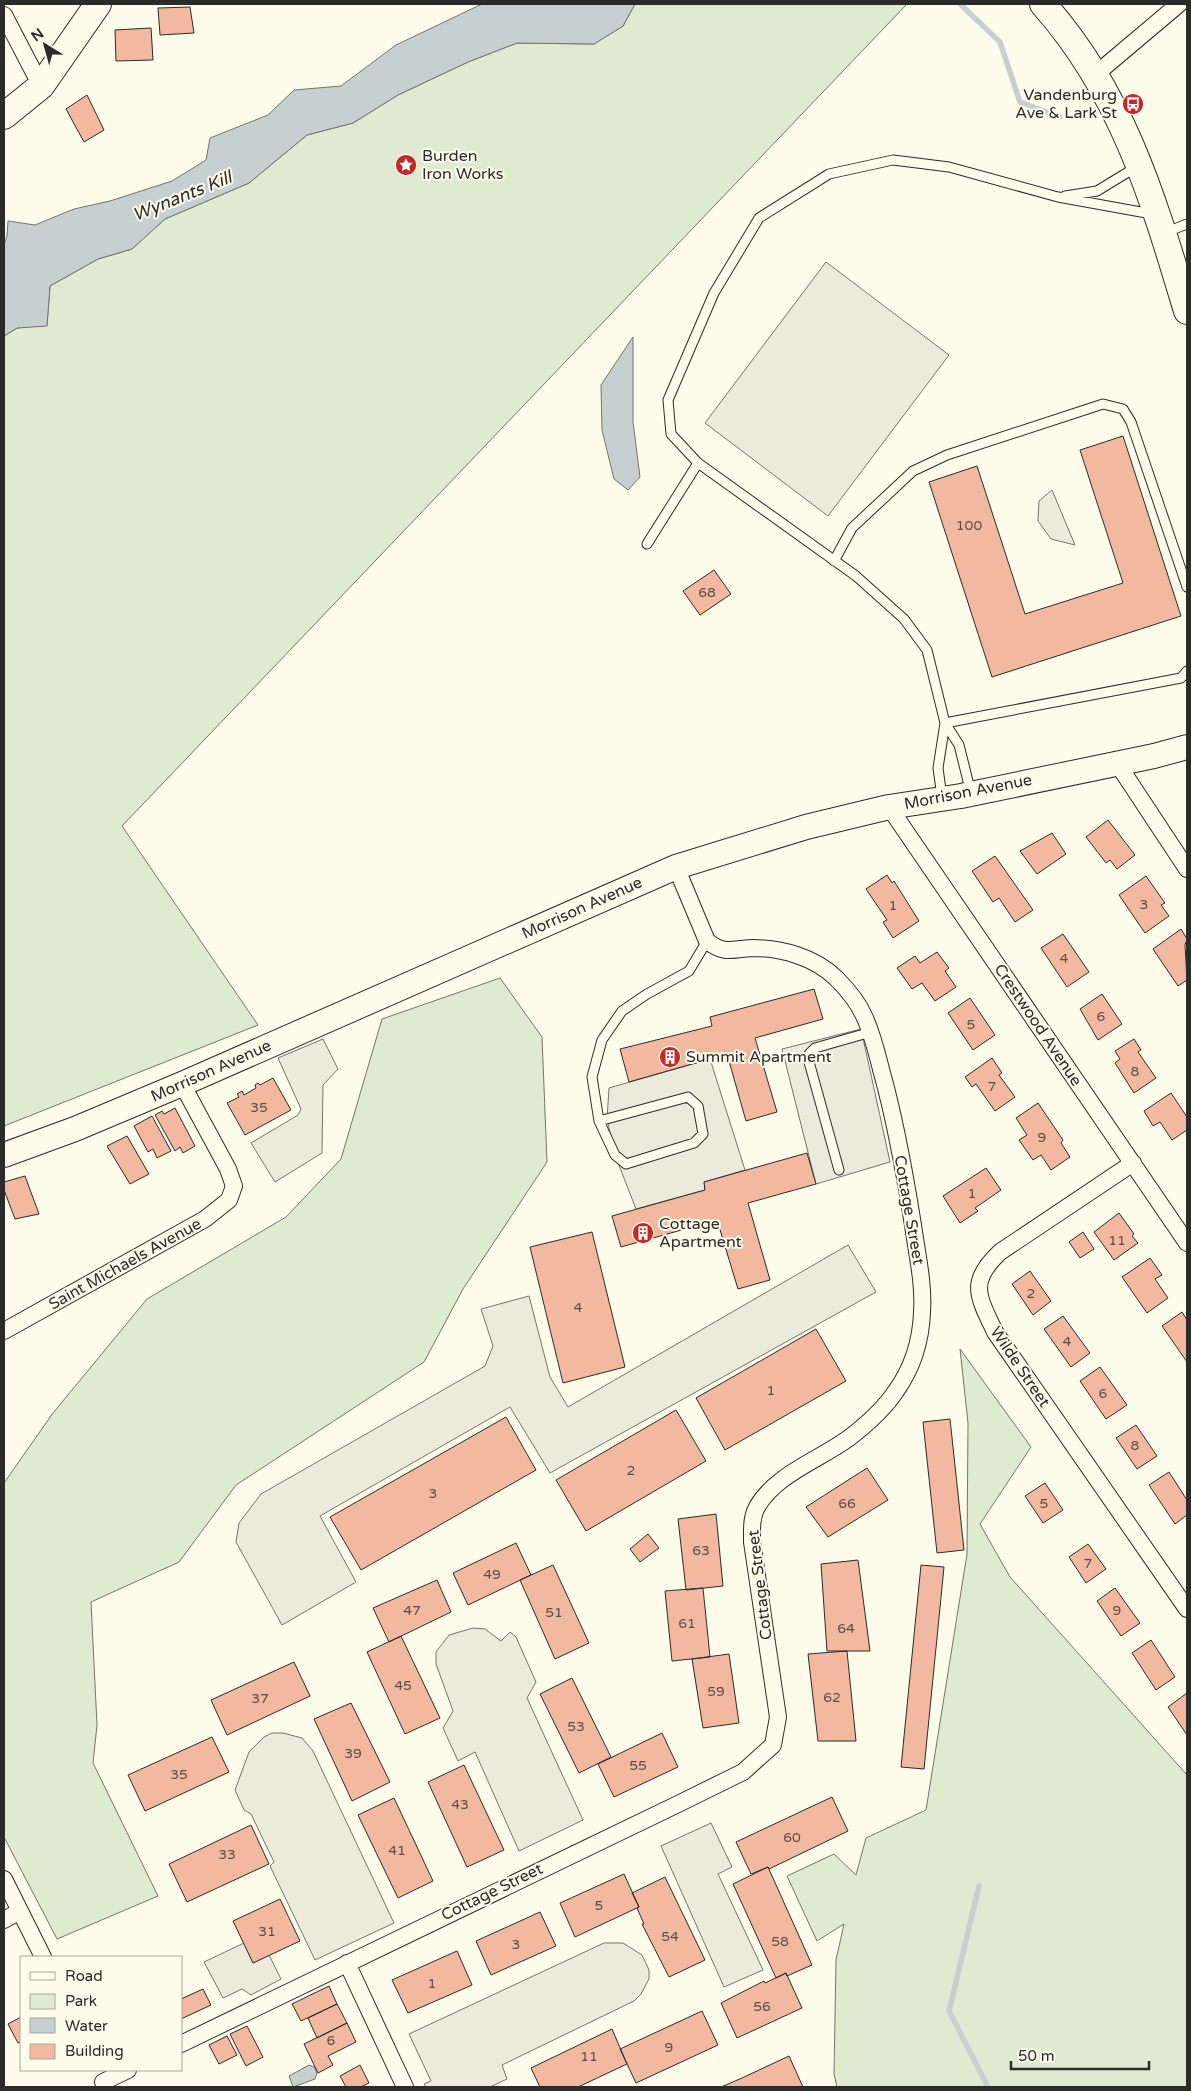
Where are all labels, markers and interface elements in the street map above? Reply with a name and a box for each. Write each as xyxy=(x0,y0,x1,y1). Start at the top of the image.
north arrow xyxy=(20,20,70,70)
text: N xyxy=(28,25,47,45)
place label: Vandenburg Ave & Lark St xyxy=(1015,85,1117,123)
bus stop icon: Vandenburg Ave & Lark St xyxy=(1121,92,1145,116)
place label: Burden Iron Works xyxy=(422,146,504,184)
place icon: Burden Iron Works xyxy=(394,153,418,177)
water label: Wynants Kill xyxy=(129,165,237,226)
house number: 100 xyxy=(956,517,982,534)
house number: 68 xyxy=(698,584,716,601)
street label: Morrison Avenue xyxy=(902,770,1034,814)
street label: Morrison Avenue xyxy=(519,872,645,944)
house number: 3 xyxy=(1140,896,1148,913)
house number: 1 xyxy=(889,897,897,914)
house number: 4 xyxy=(1060,950,1069,967)
street label: Crestwood Avenue xyxy=(990,960,1086,1090)
house number: 6 xyxy=(1097,1008,1106,1025)
house number: 5 xyxy=(967,1016,975,1033)
street label: Morrison Avenue xyxy=(148,1035,274,1107)
building icon: Summit Apartment xyxy=(658,1045,682,1069)
place label: Summit Apartment xyxy=(686,1047,832,1067)
house number: 8 xyxy=(1131,1063,1140,1080)
house number: 7 xyxy=(988,1078,996,1095)
house number: 35 xyxy=(250,1099,268,1116)
house number: 9 xyxy=(1038,1129,1046,1146)
street label: Cottage Street xyxy=(890,1154,928,1266)
house number: 1 xyxy=(968,1185,976,1202)
street label: Saint Michaels Avenue xyxy=(45,1214,205,1314)
place label: Cottage Apartment xyxy=(659,1214,742,1252)
building icon: Cottage Apartment xyxy=(631,1221,655,1245)
house number: 11 xyxy=(1108,1232,1126,1249)
house number: 2 xyxy=(1027,1285,1035,1302)
house number: 4 xyxy=(574,1299,583,1316)
street label: Wilde Street xyxy=(986,1323,1054,1411)
house number: 4 xyxy=(1063,1333,1072,1350)
house number: 1 xyxy=(767,1382,775,1399)
house number: 6 xyxy=(1099,1385,1108,1402)
house number: 8 xyxy=(1131,1437,1140,1454)
house number: 2 xyxy=(627,1462,635,1479)
house number: 3 xyxy=(429,1485,437,1502)
house number: 66 xyxy=(838,1495,856,1512)
house number: 5 xyxy=(1040,1495,1048,1512)
street label: Cottage Street xyxy=(743,1529,777,1641)
house number: 63 xyxy=(692,1542,710,1559)
house number: 7 xyxy=(1084,1555,1092,1572)
house number: 49 xyxy=(483,1566,501,1583)
house number: 47 xyxy=(403,1602,421,1619)
house number: 9 xyxy=(1113,1602,1121,1619)
house number: 51 xyxy=(545,1604,563,1621)
house number: 61 xyxy=(678,1615,696,1632)
house number: 64 xyxy=(837,1620,855,1637)
house number: 45 xyxy=(394,1677,412,1694)
house number: 59 xyxy=(707,1683,725,1700)
house number: 62 xyxy=(823,1689,841,1706)
house number: 37 xyxy=(251,1690,269,1707)
house number: 53 xyxy=(567,1718,585,1735)
house number: 39 xyxy=(344,1745,362,1762)
house number: 55 xyxy=(629,1757,647,1774)
house number: 35 xyxy=(170,1766,188,1783)
house number: 43 xyxy=(451,1796,469,1813)
house number: 60 xyxy=(783,1829,801,1846)
house number: 41 xyxy=(388,1842,406,1859)
house number: 33 xyxy=(218,1846,236,1863)
street label: Cottage Street xyxy=(438,1859,546,1925)
house number: 5 xyxy=(595,1897,603,1914)
house number: 31 xyxy=(258,1923,276,1940)
house number: 54 xyxy=(661,1928,679,1945)
house number: 58 xyxy=(771,1933,789,1950)
house number: 3 xyxy=(512,1936,520,1953)
legend xyxy=(20,1956,182,2071)
text: Road xyxy=(65,1967,103,1985)
house number: 1 xyxy=(428,1975,436,1992)
text: Park xyxy=(65,1992,97,2010)
house number: 56 xyxy=(753,1998,771,2015)
text: Water xyxy=(65,2017,108,2035)
house number: 6 xyxy=(327,2032,336,2049)
scale bar xyxy=(1011,2038,1148,2070)
house number: 9 xyxy=(665,2039,673,2056)
text: Building xyxy=(65,2042,124,2060)
text: 50 m xyxy=(1018,2047,1055,2065)
house number: 11 xyxy=(580,2048,598,2065)

